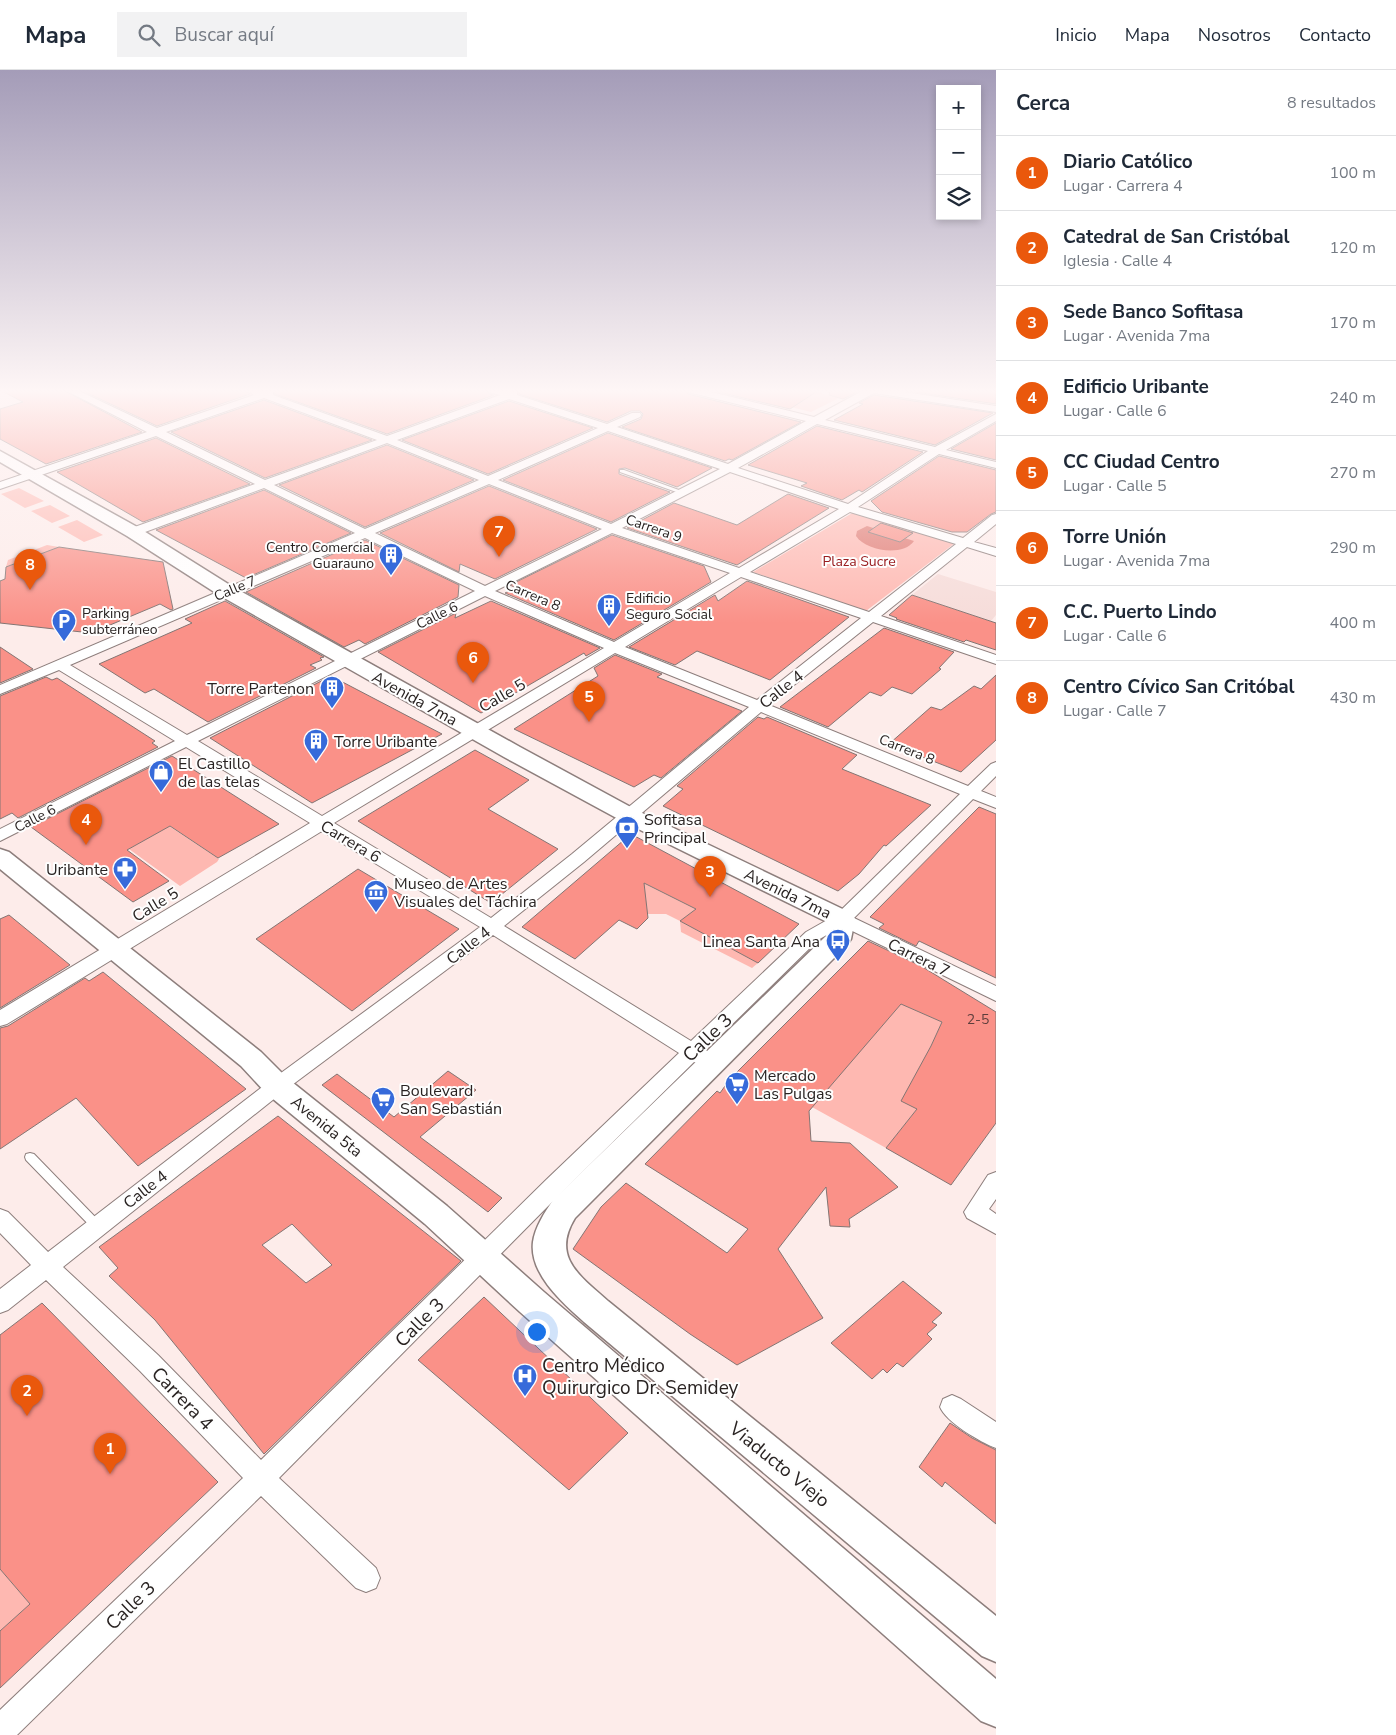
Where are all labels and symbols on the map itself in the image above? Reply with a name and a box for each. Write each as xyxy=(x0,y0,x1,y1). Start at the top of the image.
street label: Carrera 9 xyxy=(623,510,685,547)
pin: 7 xyxy=(483,516,515,557)
place label: Centro Comercial Guarauno xyxy=(266,538,375,573)
building icon: Centro Comercial Guarauno xyxy=(378,542,404,576)
pin: 8 xyxy=(14,549,46,590)
park label: Plaza Sucre xyxy=(822,552,896,571)
street label: Calle 7 xyxy=(211,571,259,606)
street label: Carrera 8 xyxy=(502,575,563,616)
place label: Edificio Seguro Social xyxy=(626,589,713,624)
building icon: Edificio Seguro Social xyxy=(596,593,622,627)
street label: Calle 6 xyxy=(413,597,461,634)
place label: Parking subterráneo xyxy=(82,604,158,639)
parking icon: Parking subterráneo xyxy=(51,608,77,642)
pin: 6 xyxy=(457,642,489,683)
street label: Calle 4 xyxy=(755,665,809,714)
street label: Avenida 7ma xyxy=(368,666,461,731)
street label: Calle 5 xyxy=(475,674,530,718)
building icon: Torre Partenon xyxy=(319,675,345,709)
place label: Torre Partenon xyxy=(207,678,314,700)
pin: 5 xyxy=(573,681,605,722)
building icon: Torre Uribante xyxy=(303,728,329,762)
street label: Carrera 8 xyxy=(876,730,937,769)
place label: Torre Uribante xyxy=(334,731,437,753)
place label: El Castillo de las telas xyxy=(178,753,260,793)
shop icon: El Castillo de las telas xyxy=(148,759,174,793)
street label: Calle 6 xyxy=(11,800,59,837)
pin: 4 xyxy=(70,804,102,845)
place label: Sofitasa Principal xyxy=(644,809,706,849)
street label: Carrera 6 xyxy=(316,815,385,868)
bank icon: Sofitasa Principal xyxy=(614,815,640,849)
pharmacy icon: Uribante xyxy=(112,856,138,890)
pin: 3 xyxy=(694,856,726,897)
place label: Uribante xyxy=(46,859,108,881)
street label: Avenida 7ma xyxy=(740,863,835,924)
place label: Museo de Artes Visuales del Táchira xyxy=(393,873,537,913)
museum icon: Museo de Artes Visuales del Táchira xyxy=(363,879,389,913)
street label: Calle 5 xyxy=(128,882,183,927)
street label: Calle 4 xyxy=(442,921,496,970)
bus stop icon: Linea Santa Ana xyxy=(825,928,851,962)
place label: Linea Santa Ana xyxy=(703,931,820,953)
street label: Carrera 7 xyxy=(884,933,953,982)
street label: Calle 3 xyxy=(677,1007,738,1068)
house number: 2-5 xyxy=(967,1010,989,1029)
place label: Mercado Las Pulgas xyxy=(754,1065,832,1105)
supermarket icon: Mercado Las Pulgas xyxy=(724,1071,750,1105)
place label: Boulevard San Sebastián xyxy=(400,1080,502,1120)
supermarket icon: Boulevard San Sebastián xyxy=(370,1086,396,1120)
street label: Avenida 5ta xyxy=(286,1091,367,1162)
street label: Calle 4 xyxy=(119,1165,173,1214)
street label: Calle 3 xyxy=(389,1292,450,1353)
your location xyxy=(524,1319,550,1345)
place label: Centro Médico Quirurgico Dr. Semidey xyxy=(542,1353,739,1401)
street label: Carrera 4 xyxy=(145,1361,219,1436)
hospital icon: Centro Médico Quirurgico Dr. Semidey xyxy=(512,1363,538,1397)
pin: 2 xyxy=(11,1375,43,1416)
street label: Viaducto Viejo xyxy=(723,1415,835,1514)
pin: 1 xyxy=(94,1433,126,1474)
street label: Calle 3 xyxy=(100,1575,161,1636)

